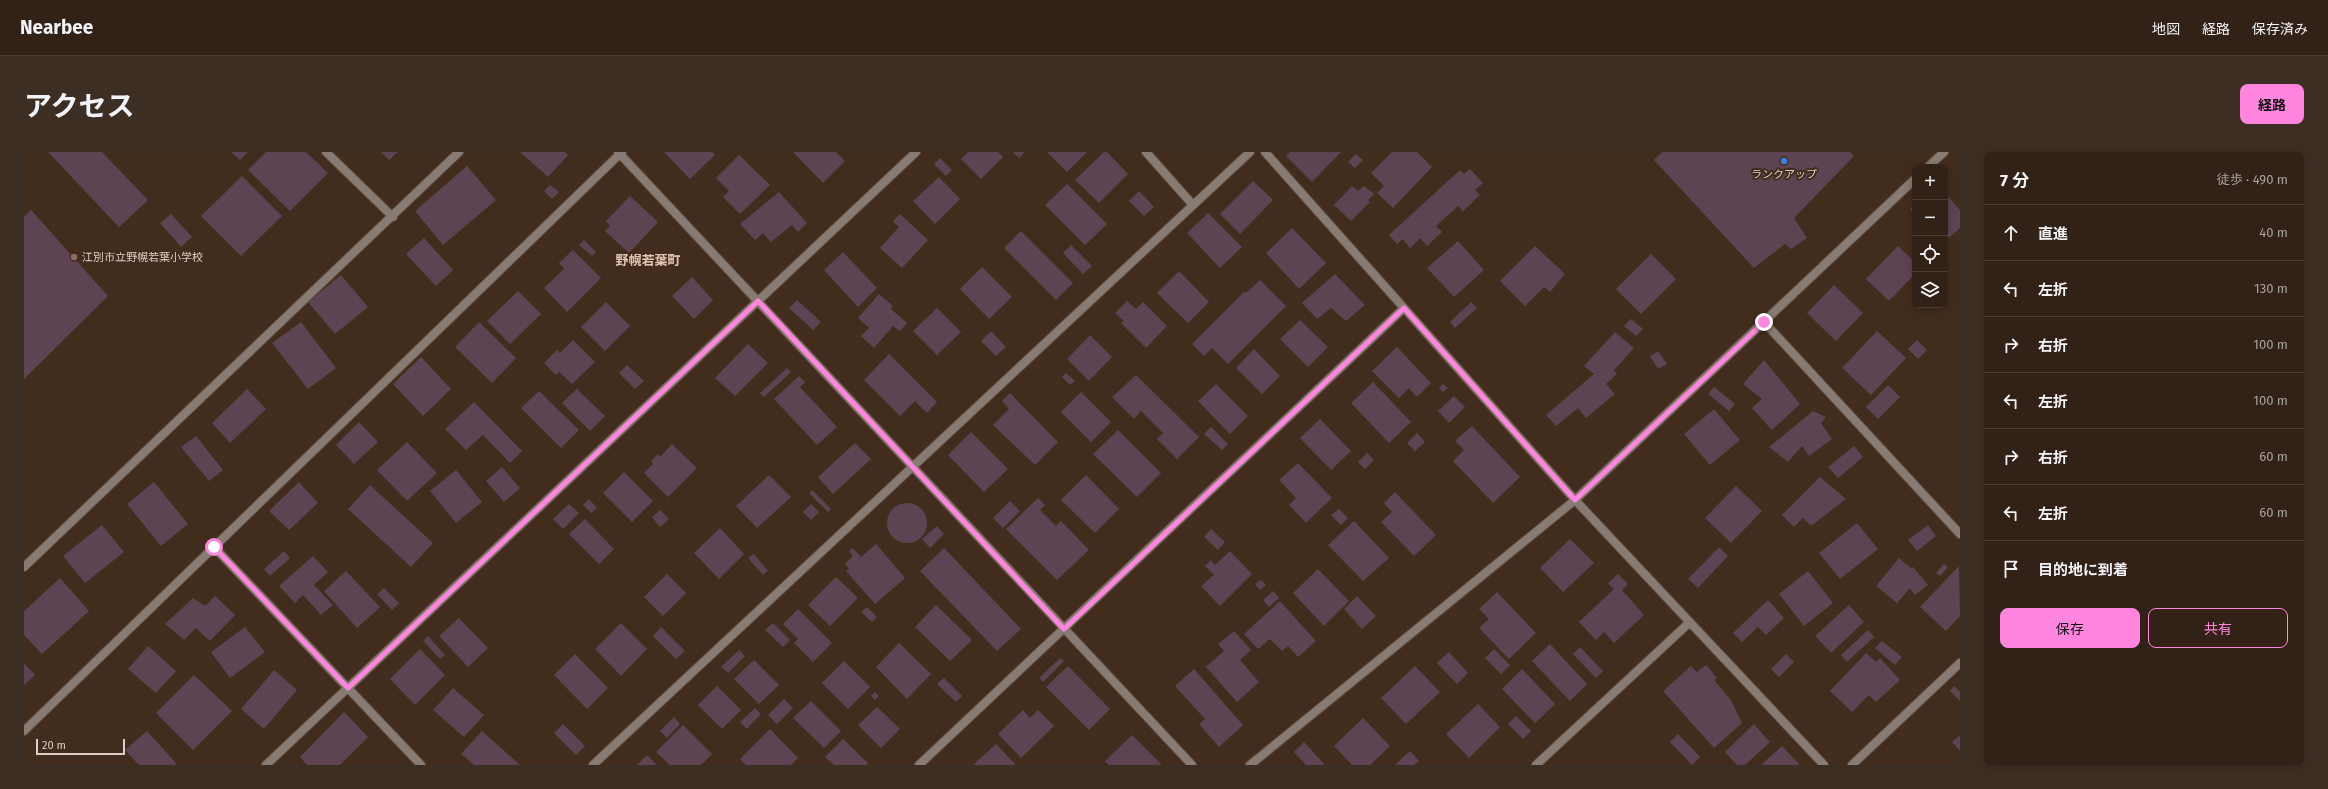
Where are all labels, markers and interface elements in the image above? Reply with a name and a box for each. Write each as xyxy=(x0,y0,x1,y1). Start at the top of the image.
text: Nearbee xyxy=(20,16,93,39)
text: 地図 xyxy=(2152,21,2180,38)
text: 経路 xyxy=(2202,21,2230,38)
text: 保存済み xyxy=(2252,21,2308,38)
button: 経路 xyxy=(2240,84,2304,124)
text: アクセス xyxy=(24,90,135,123)
marker: ランクアップ xyxy=(1779,156,1789,166)
map controls xyxy=(1912,164,1948,308)
button: + xyxy=(1912,164,1948,200)
place label: ランクアップ xyxy=(1751,168,1817,181)
text: 7 分 xyxy=(2000,170,2029,191)
text: 徒歩 · 490 m xyxy=(2217,172,2288,187)
button: − xyxy=(1912,200,1948,236)
icon: ahead xyxy=(2000,222,2022,244)
text: 直進 xyxy=(2038,225,2068,243)
text: 40 m xyxy=(2259,225,2288,240)
button: locate xyxy=(1912,236,1948,272)
place label: 江別市立野幌若葉小学校 xyxy=(82,251,203,264)
marker: 江別市立野幌若葉小学校 xyxy=(69,252,79,262)
district label: 野幌若葉町 xyxy=(615,253,681,268)
button: layers xyxy=(1912,272,1948,308)
icon: left xyxy=(2000,278,2022,300)
text: 左折 xyxy=(2038,281,2068,299)
text: 130 m xyxy=(2254,281,2288,296)
route end xyxy=(1755,313,1773,331)
icon: right xyxy=(2000,334,2022,356)
text: 右折 xyxy=(2038,337,2068,355)
text: 100 m xyxy=(2253,337,2288,352)
icon: left xyxy=(2000,390,2022,412)
text: 左折 xyxy=(2038,393,2068,411)
text: 100 m xyxy=(2253,393,2288,408)
icon: right xyxy=(2000,446,2022,468)
text: 右折 xyxy=(2038,449,2068,467)
text: 60 m xyxy=(2259,449,2288,464)
icon: left xyxy=(2000,502,2022,524)
text: 左折 xyxy=(2038,505,2068,523)
text: 60 m xyxy=(2259,505,2288,520)
route start xyxy=(205,538,223,556)
icon: arrive xyxy=(2000,558,2022,580)
text: 目的地に到着 xyxy=(2038,561,2128,579)
button: 保存 xyxy=(2000,608,2140,648)
button: 共有 xyxy=(2148,608,2288,648)
scale bar xyxy=(36,737,125,756)
text: 20 m xyxy=(42,739,66,752)

